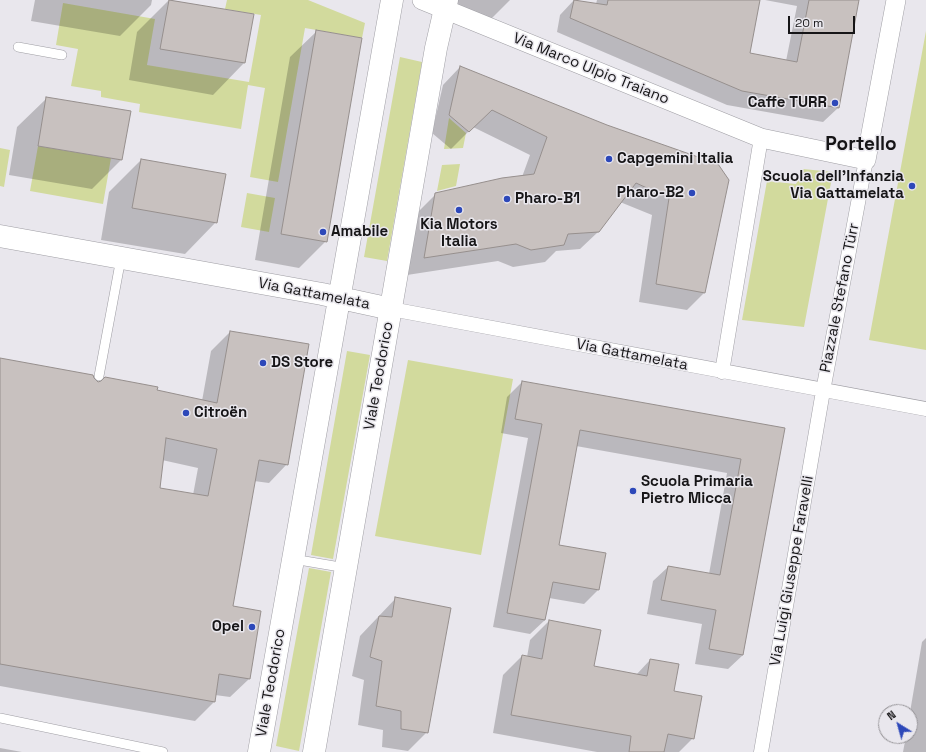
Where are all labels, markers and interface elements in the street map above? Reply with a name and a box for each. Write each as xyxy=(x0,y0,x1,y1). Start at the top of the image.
scale bar xyxy=(790,8,857,34)
text: 20 m xyxy=(795,15,823,31)
street label: Via Marco Ulpio Traiano xyxy=(510,29,672,109)
place label: Caffe TURR xyxy=(748,94,827,112)
marker: Caffe TURR xyxy=(830,98,840,108)
district label: Portello xyxy=(825,134,897,156)
place label: Capgemini Italia xyxy=(617,150,733,168)
marker: Capgemini Italia xyxy=(604,154,614,164)
place label: Scuola dell'Infanzia Via Gattamelata xyxy=(763,168,904,203)
marker: Scuola dell'Infanzia Via Gattamelata xyxy=(907,181,917,191)
place label: Pharo-B2 xyxy=(617,184,684,202)
marker: Pharo-B2 xyxy=(687,188,697,198)
place label: Pharo-B1 xyxy=(515,190,580,208)
marker: Pharo-B1 xyxy=(502,194,512,204)
marker: Kia Motors Italia xyxy=(454,205,464,215)
place label: Kia Motors Italia xyxy=(420,216,498,251)
street label: Piazzale Stefano Türr xyxy=(817,222,863,374)
place label: Amabile xyxy=(331,223,388,241)
marker: Amabile xyxy=(318,227,328,237)
street label: Via Gattamelata xyxy=(257,274,371,314)
street label: Viale Teodorico xyxy=(361,320,397,432)
street label: Via Gattamelata xyxy=(575,335,689,375)
place label: DS Store xyxy=(271,354,333,372)
marker: DS Store xyxy=(258,358,268,368)
place label: Citroën xyxy=(194,404,247,422)
marker: Citroën xyxy=(181,408,191,418)
place label: Scuola Primaria Pietro Micca xyxy=(641,473,753,508)
street label: Via Luigi Giuseppe Faravelli xyxy=(766,474,818,668)
marker: Scuola Primaria Pietro Micca xyxy=(628,486,638,496)
place label: Opel xyxy=(212,618,244,636)
marker: Opel xyxy=(247,622,257,632)
street label: Viale Teodorico xyxy=(253,627,289,739)
north arrow xyxy=(878,704,918,744)
text: N xyxy=(884,707,899,723)

